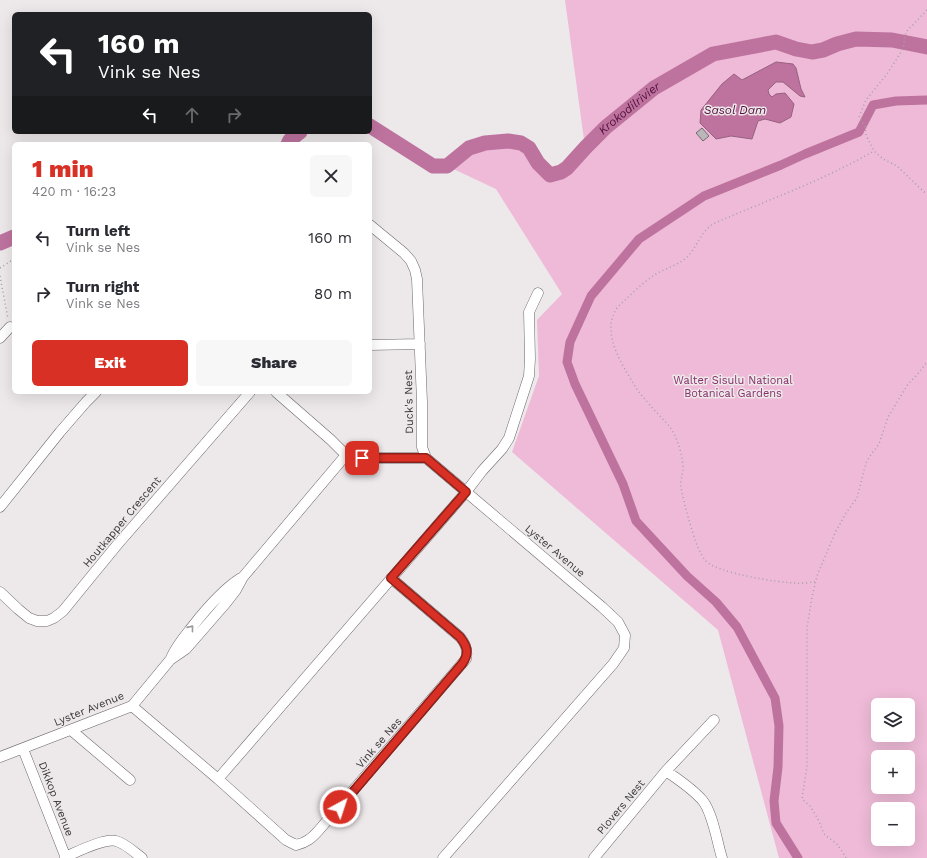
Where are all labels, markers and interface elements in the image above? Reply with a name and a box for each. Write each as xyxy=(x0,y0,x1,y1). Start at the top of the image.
text: 160 m xyxy=(98,27,180,60)
icon: left xyxy=(32,28,84,80)
text: Vink se Nes xyxy=(98,61,201,82)
water label: Krokodilrivier xyxy=(596,78,663,137)
water label: Sasol Dam xyxy=(704,103,766,117)
icon: left xyxy=(139,104,161,126)
icon: ahead xyxy=(181,104,203,126)
icon: right xyxy=(223,104,245,126)
text: 1 min xyxy=(32,155,94,183)
button: close xyxy=(310,155,352,197)
text: 420 m · 16:23 xyxy=(32,184,116,199)
text: Turn left xyxy=(66,222,130,240)
icon: left xyxy=(32,227,54,249)
text: 160 m xyxy=(308,229,352,247)
text: Vink se Nes xyxy=(66,240,140,255)
text: Turn right xyxy=(66,278,139,296)
icon: right xyxy=(32,283,54,305)
text: 80 m xyxy=(314,285,352,303)
text: Vink se Nes xyxy=(66,296,140,311)
button: Exit xyxy=(32,340,188,386)
button: Share xyxy=(196,340,352,386)
street label: Duck's Nest xyxy=(402,370,416,434)
park label: Walter Sisulu National Botanical Gardens xyxy=(673,374,793,400)
pin xyxy=(345,441,379,475)
icon: arrive xyxy=(351,447,373,469)
street label: Houtkapper Crescent xyxy=(80,474,164,570)
street label: Lyster Avenue xyxy=(522,522,588,580)
one-way arrow xyxy=(187,625,194,632)
street label: Lyster Avenue xyxy=(52,689,126,729)
map controls xyxy=(871,698,915,846)
button: layers xyxy=(871,698,915,742)
street label: Vink se Nes xyxy=(354,715,405,771)
button: + xyxy=(871,750,915,794)
street label: Dikkop Avenue xyxy=(36,760,76,838)
street label: Plovers Nest xyxy=(594,777,648,837)
position arrow xyxy=(319,786,361,828)
button: − xyxy=(871,802,915,846)

